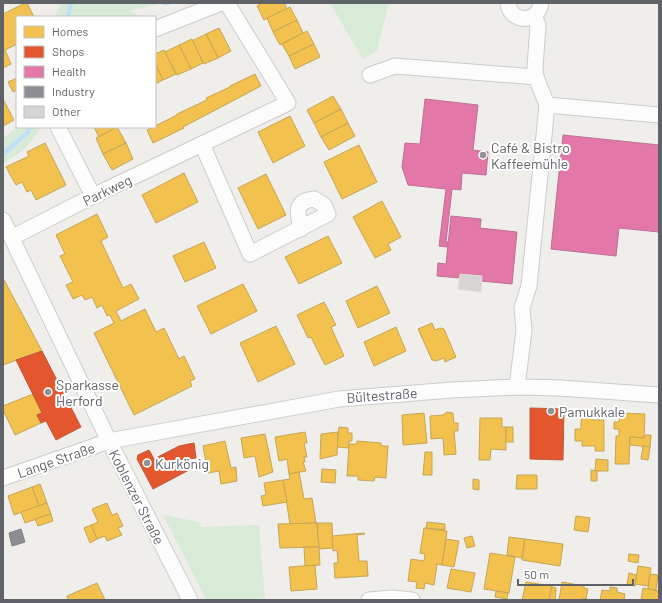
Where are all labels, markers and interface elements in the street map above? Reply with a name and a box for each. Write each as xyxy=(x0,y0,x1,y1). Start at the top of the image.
legend xyxy=(16,16,156,128)
text: Homes xyxy=(52,24,89,38)
text: Shops xyxy=(52,44,85,58)
text: Health xyxy=(52,64,86,78)
text: Industry xyxy=(52,84,95,98)
text: Other xyxy=(52,104,82,118)
place label: Café & Bistro Kaffeemühle xyxy=(491,139,570,172)
marker: Café & Bistro Kaffeemühle xyxy=(478,150,488,160)
street label: Parkweg xyxy=(80,171,134,209)
place label: Sparkasse Herford xyxy=(56,376,119,409)
street label: Bültestraße xyxy=(346,384,418,406)
marker: Sparkasse Herford xyxy=(43,387,53,397)
place label: Pamukkale xyxy=(559,403,625,420)
marker: Pamukkale xyxy=(546,406,556,416)
street label: Lange Straße xyxy=(15,439,97,481)
street label: Koblenzer Straße xyxy=(106,447,168,547)
place label: Kurkönig xyxy=(155,455,209,472)
marker: Kurkönig xyxy=(142,458,152,468)
scale bar xyxy=(518,561,633,587)
text: 50 m xyxy=(524,567,549,581)

